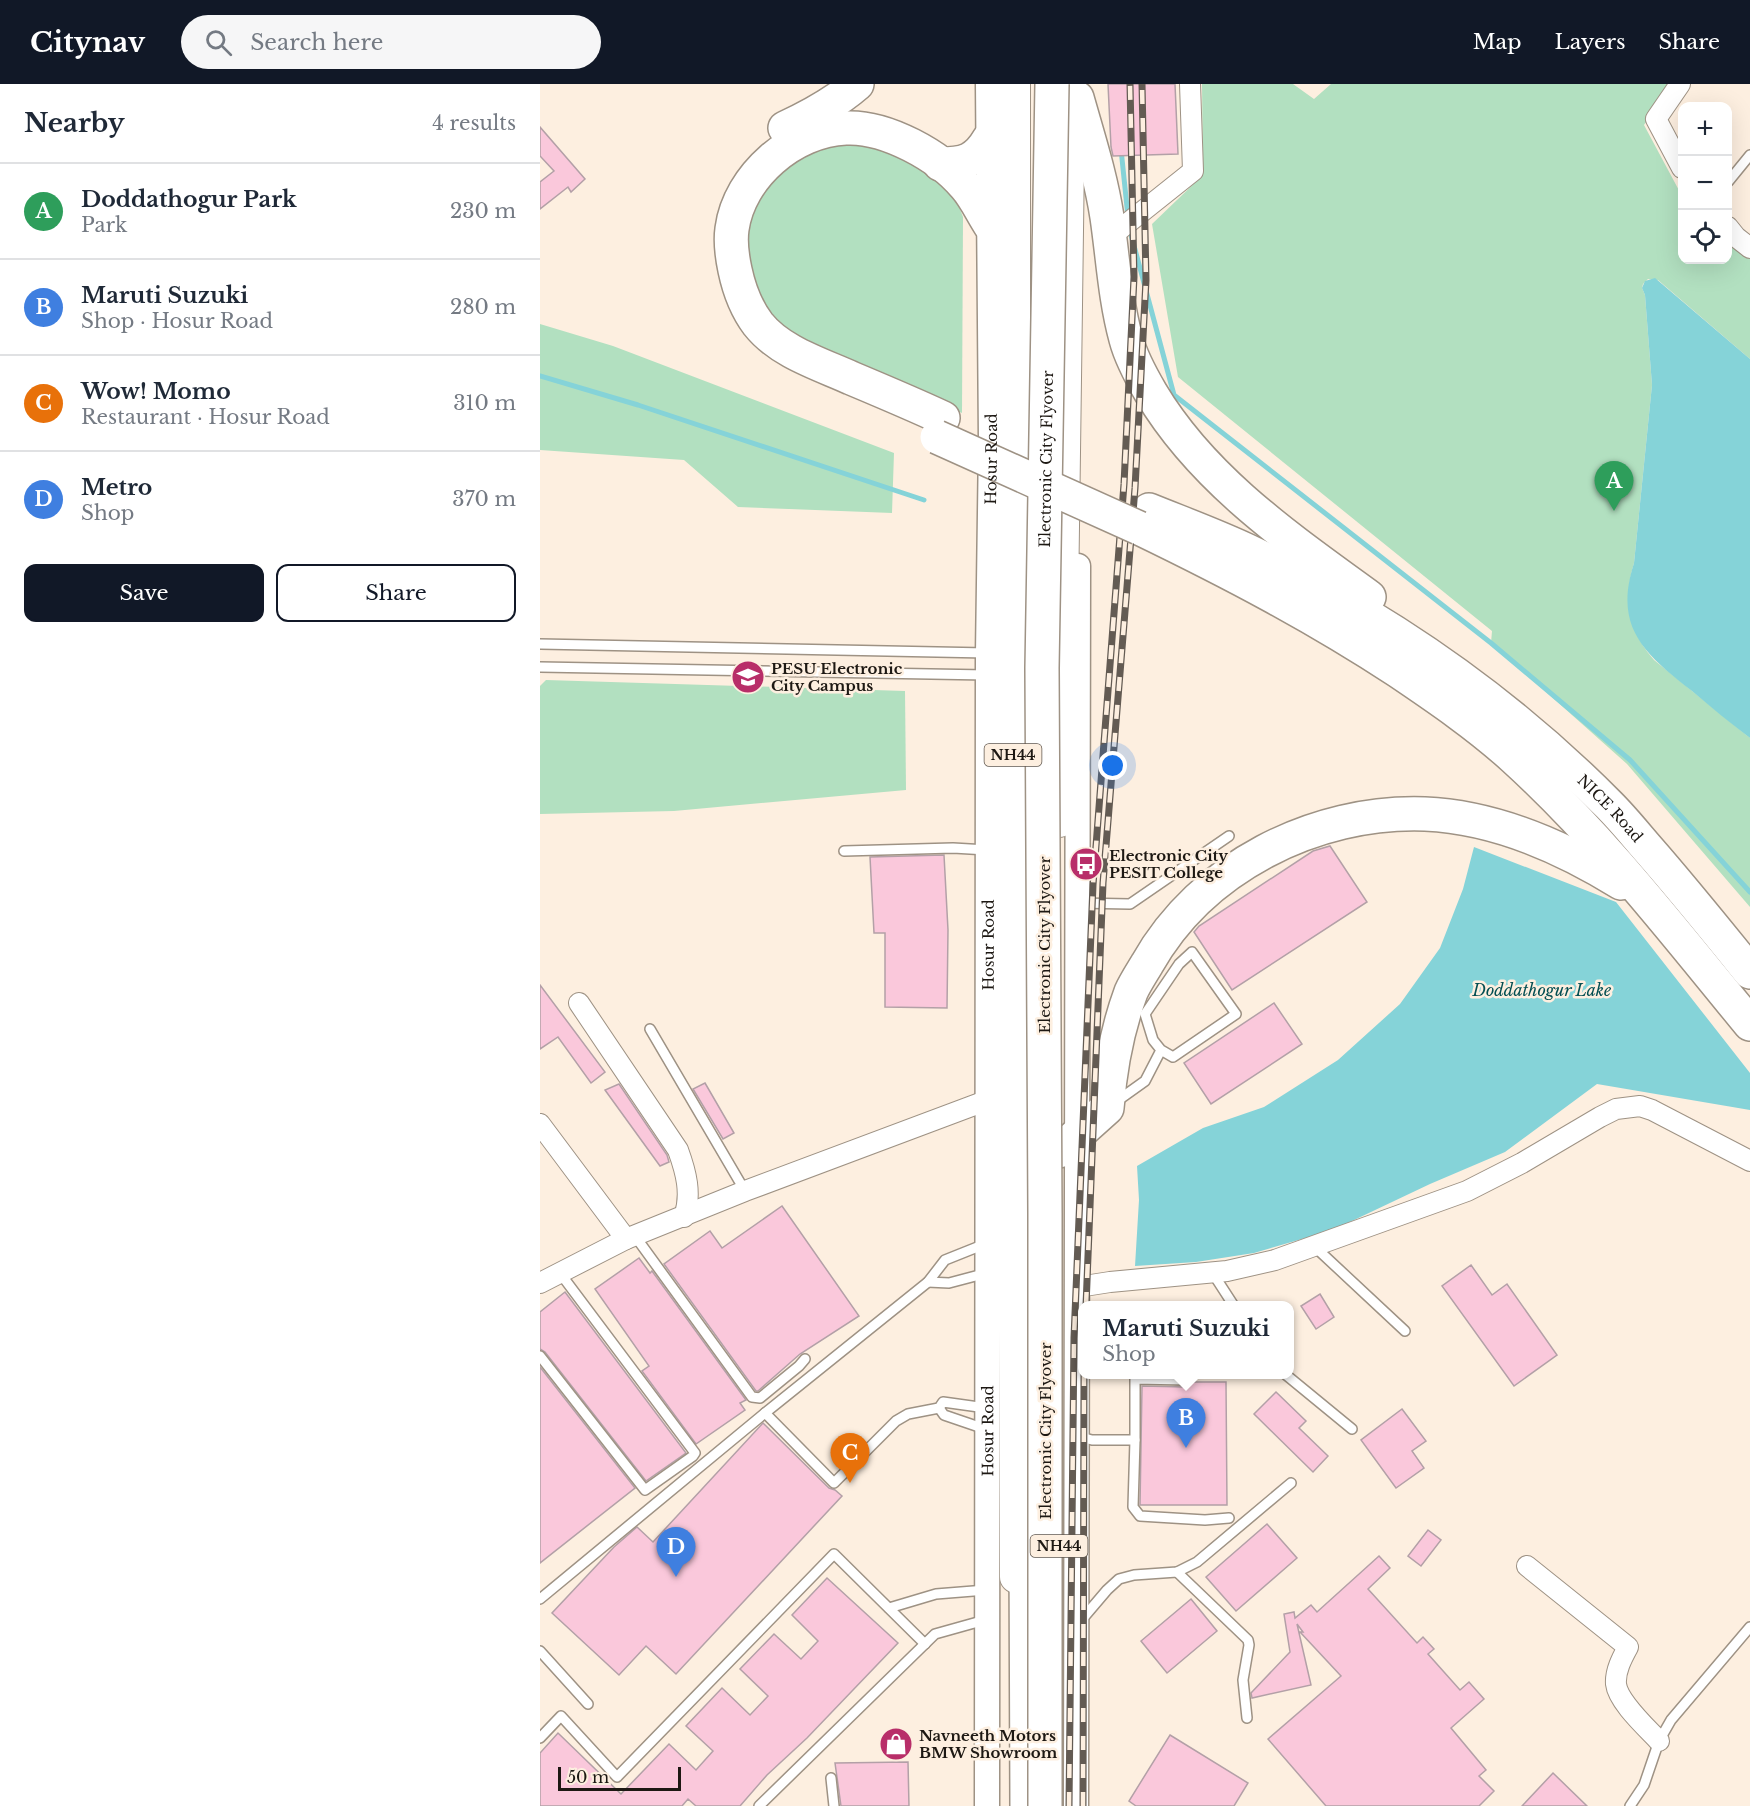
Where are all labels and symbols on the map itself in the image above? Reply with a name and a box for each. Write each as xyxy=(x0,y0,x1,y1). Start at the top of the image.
street label: Electronic City Flyover xyxy=(1035,369,1057,548)
street label: Hosur Road xyxy=(981,413,1001,505)
pin: A xyxy=(1594,462,1634,511)
school or university icon: PESU Electronic City Campus xyxy=(730,659,766,695)
place label: PESU Electronic City Campus xyxy=(771,659,903,695)
road number: NH44 xyxy=(984,744,1042,766)
your location xyxy=(1098,751,1127,780)
street label: NICE Road xyxy=(1574,770,1647,846)
bus stop icon: Electronic City PESIT College xyxy=(1068,846,1104,882)
place label: Electronic City PESIT College xyxy=(1109,846,1228,882)
street label: Electronic City Flyover xyxy=(1035,856,1054,1034)
street label: Hosur Road xyxy=(978,899,997,991)
water label: Doddathogur Lake xyxy=(1472,980,1612,1000)
street label: Electronic City Flyover xyxy=(1036,1342,1055,1520)
street label: Hosur Road xyxy=(978,1385,997,1477)
pin: B xyxy=(1166,1398,1206,1448)
pin: C xyxy=(830,1434,870,1483)
pin: D xyxy=(656,1528,696,1577)
road number: NH44 xyxy=(1030,1535,1088,1557)
shop icon: Navneeth Motors BMW Showroom xyxy=(878,1726,914,1762)
place label: Navneeth Motors BMW Showroom xyxy=(919,1726,1058,1762)
scale bar xyxy=(558,1764,681,1792)

